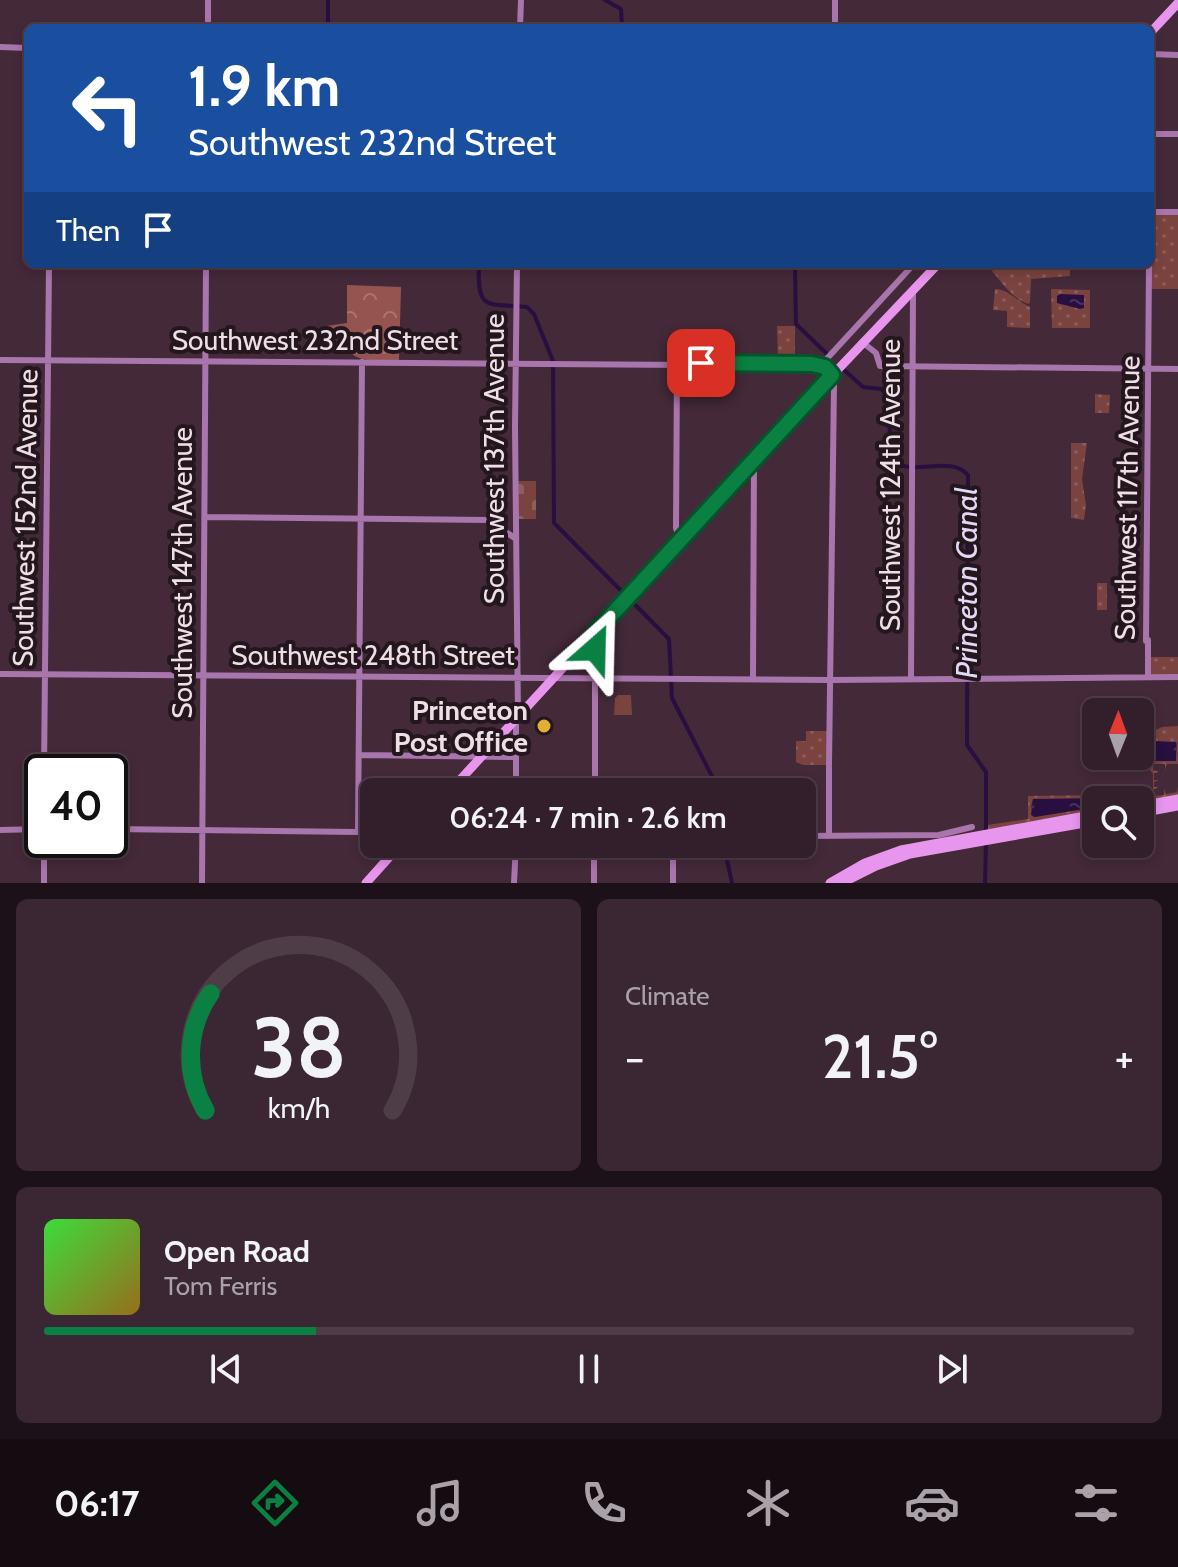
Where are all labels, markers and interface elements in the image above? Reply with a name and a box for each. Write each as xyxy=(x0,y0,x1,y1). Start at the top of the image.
text: 1.9 km xyxy=(188,52,340,120)
icon: left xyxy=(56,56,160,160)
text: Southwest 232nd Street xyxy=(188,120,556,164)
icon: arrive xyxy=(136,208,180,252)
text: Then xyxy=(56,212,120,249)
street label: Southwest 137th Avenue xyxy=(477,314,511,604)
street label: Southwest 232nd Street xyxy=(172,323,458,357)
pin xyxy=(667,329,735,397)
street label: Southwest 124th Avenue xyxy=(873,339,907,631)
icon: arrive xyxy=(679,341,723,385)
street label: Southwest 117th Avenue xyxy=(1108,355,1146,641)
street label: Southwest 152nd Avenue xyxy=(5,369,45,667)
street label: Southwest 147th Avenue xyxy=(165,427,199,719)
water label: Princeton Canal xyxy=(948,488,985,678)
position arrow xyxy=(553,607,637,691)
street label: Southwest 248th Street xyxy=(231,638,515,672)
place label: Princeton Post Office xyxy=(394,693,528,759)
north arrow xyxy=(1082,698,1154,770)
map controls xyxy=(1082,698,1154,858)
marker: Princeton Post Office xyxy=(535,717,553,735)
speed limit sign: 40 xyxy=(24,754,128,858)
button: search xyxy=(1082,786,1154,858)
text: 06:24 · 7 min · 2.6 km xyxy=(449,799,727,836)
text: Climate xyxy=(625,980,710,1012)
text: 38 xyxy=(251,997,346,1098)
text: 21.5° xyxy=(822,1020,937,1093)
text: − xyxy=(625,1031,644,1084)
text: + xyxy=(1115,1031,1134,1084)
text: km/h xyxy=(267,1090,330,1125)
text: Open Road xyxy=(164,1233,310,1270)
text: Tom Ferris xyxy=(164,1270,277,1302)
icon: previous xyxy=(204,1347,248,1391)
icon: pause xyxy=(567,1347,611,1391)
icon: next xyxy=(930,1347,974,1391)
icon: directions xyxy=(247,1475,303,1531)
icon: music xyxy=(412,1475,468,1531)
icon: phone xyxy=(576,1475,632,1531)
icon: climate xyxy=(740,1475,796,1531)
icon: car xyxy=(904,1475,960,1531)
icon: filters xyxy=(1068,1475,1124,1531)
text: 06:17 xyxy=(54,1481,139,1525)

